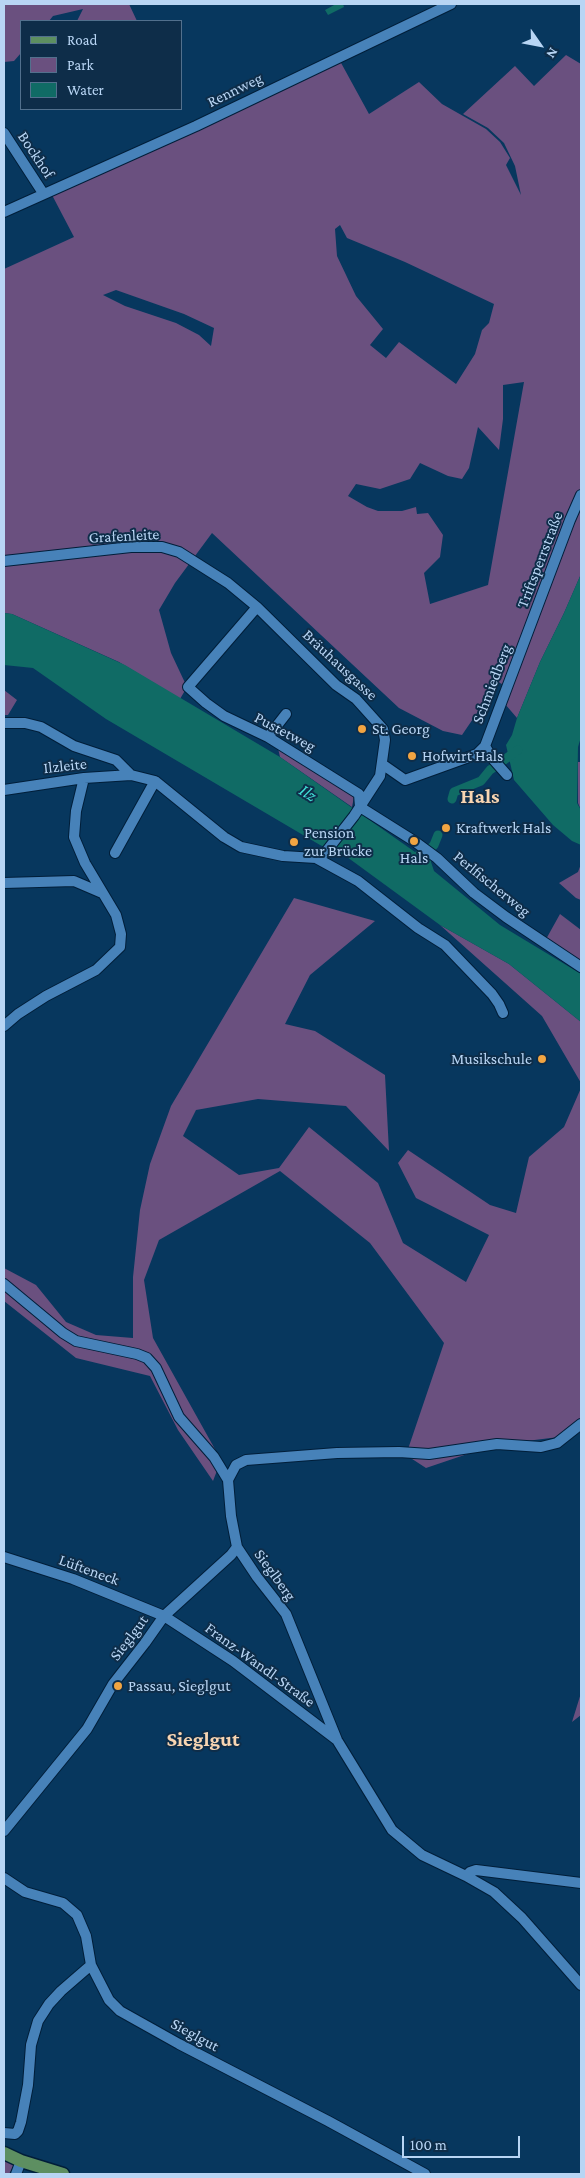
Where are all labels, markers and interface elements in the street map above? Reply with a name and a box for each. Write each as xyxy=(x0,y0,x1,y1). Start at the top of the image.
legend xyxy=(20,20,182,110)
north arrow xyxy=(515,20,565,70)
text: Road xyxy=(67,32,97,48)
text: N xyxy=(543,45,562,62)
text: Park xyxy=(67,57,94,73)
street label: Rennweg xyxy=(204,68,266,112)
text: Water xyxy=(67,82,104,98)
street label: Bockhof xyxy=(13,128,59,182)
street label: Triftsperrstraße xyxy=(513,509,567,611)
street label: Grafenleite xyxy=(88,525,160,547)
street label: Bräuhausgasse xyxy=(299,625,381,705)
street label: Schmiedberg xyxy=(468,642,516,726)
street label: Pustetweg xyxy=(251,708,319,756)
place label: St. Georg xyxy=(372,719,430,739)
marker: St. Georg xyxy=(356,723,368,735)
place label: Hofwirt Hals xyxy=(422,746,503,766)
marker: Hofwirt Hals xyxy=(406,750,418,762)
street label: Ilzleite xyxy=(42,754,88,778)
water label: Ilz xyxy=(295,779,321,807)
district label: Hals xyxy=(460,784,500,810)
place label: Kraftwerk Hals xyxy=(456,818,551,838)
marker: Kraftwerk Hals xyxy=(440,822,452,834)
place label: Pension zur Brücke xyxy=(304,823,372,861)
marker: Hals xyxy=(408,835,420,847)
marker: Pension zur Brücke xyxy=(288,836,300,848)
street label: Perlfischerweg xyxy=(450,847,534,921)
place label: Hals xyxy=(400,848,428,868)
place label: Musikschule xyxy=(451,1049,532,1069)
marker: Musikschule xyxy=(536,1053,548,1065)
street label: Sieglberg xyxy=(250,1545,300,1605)
street label: Lüfteneck xyxy=(56,1550,122,1590)
street label: Sieglgut xyxy=(106,1611,152,1665)
street label: Franz-Wandl-Straße xyxy=(201,1619,319,1711)
place label: Passau, Sieglgut xyxy=(128,1676,230,1696)
marker: Passau, Sieglgut xyxy=(112,1680,124,1692)
district label: Sieglgut xyxy=(166,1727,240,1753)
street label: Sieglgut xyxy=(168,2014,222,2056)
scale bar xyxy=(405,2126,522,2158)
text: 100 m xyxy=(410,2137,447,2153)

